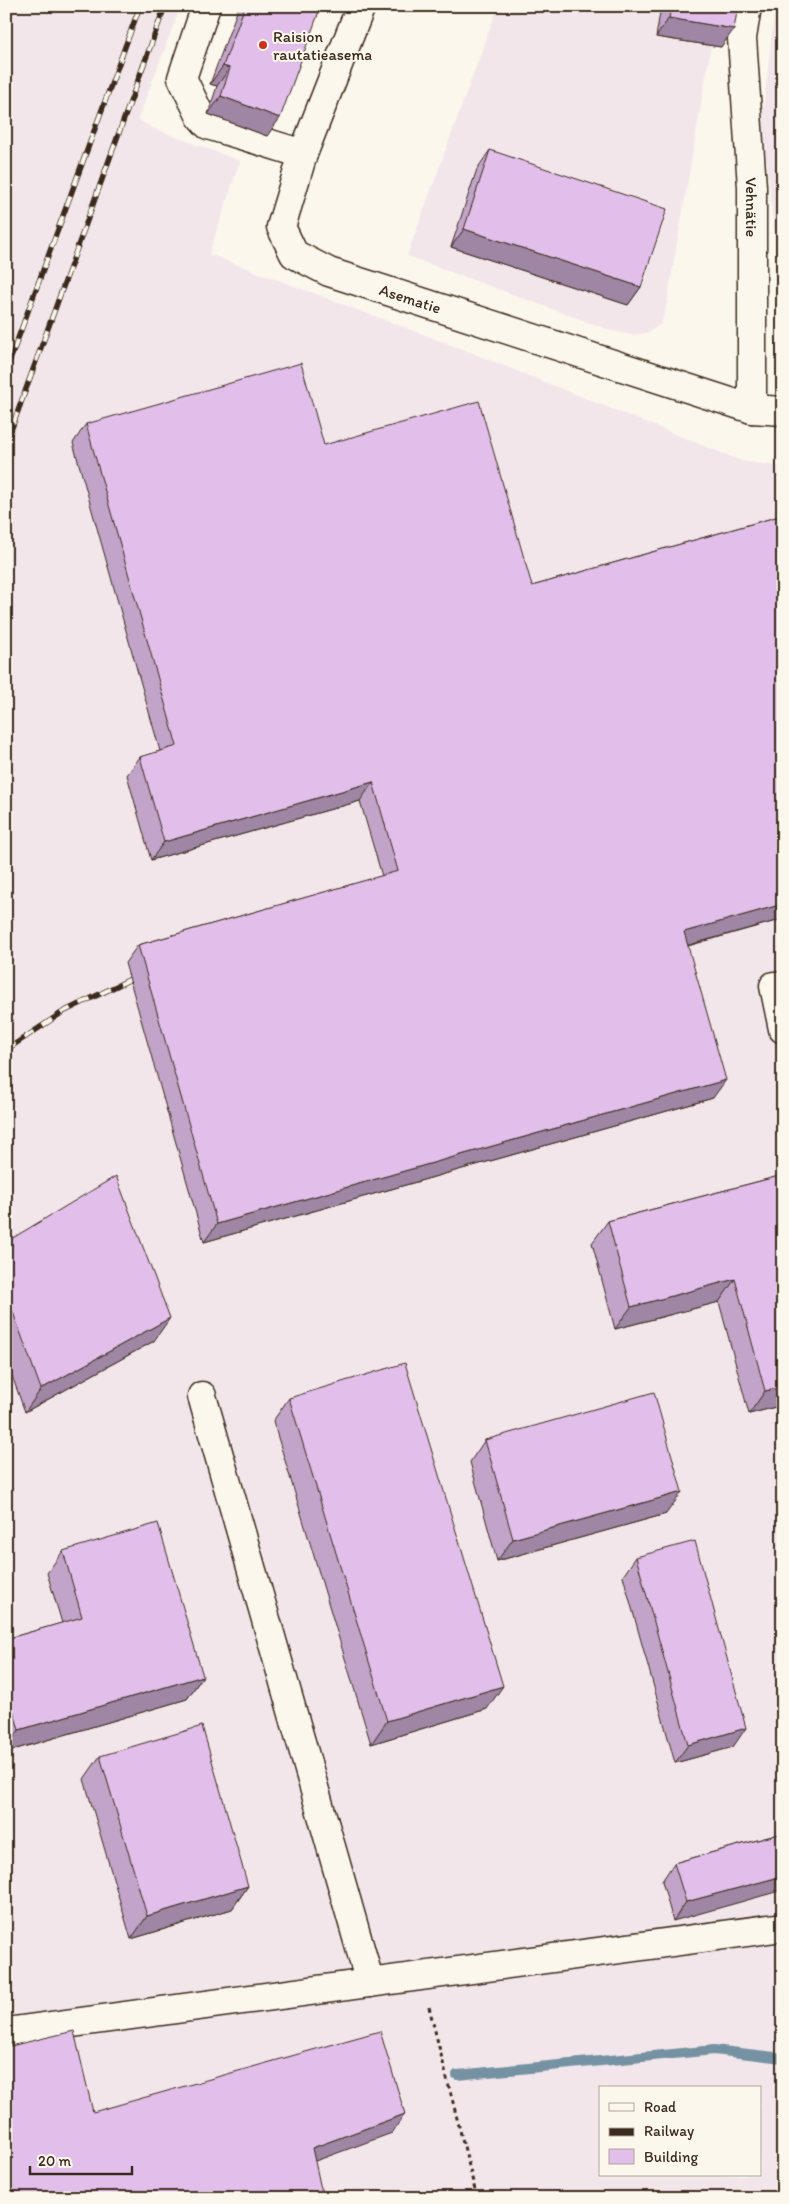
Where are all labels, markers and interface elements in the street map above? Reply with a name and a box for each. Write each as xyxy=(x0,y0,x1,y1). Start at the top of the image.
place label: Raision rautatieasema xyxy=(273,27,372,64)
marker: Raision rautatieasema xyxy=(257,39,269,51)
street label: Vehnätie xyxy=(741,177,761,237)
street label: Asematie xyxy=(377,280,443,318)
legend xyxy=(599,2086,762,2176)
text: Road xyxy=(644,2098,677,2116)
text: Railway xyxy=(644,2122,694,2140)
scale bar xyxy=(30,2144,132,2176)
text: Building xyxy=(644,2148,698,2166)
text: 20 m xyxy=(38,2152,72,2170)

